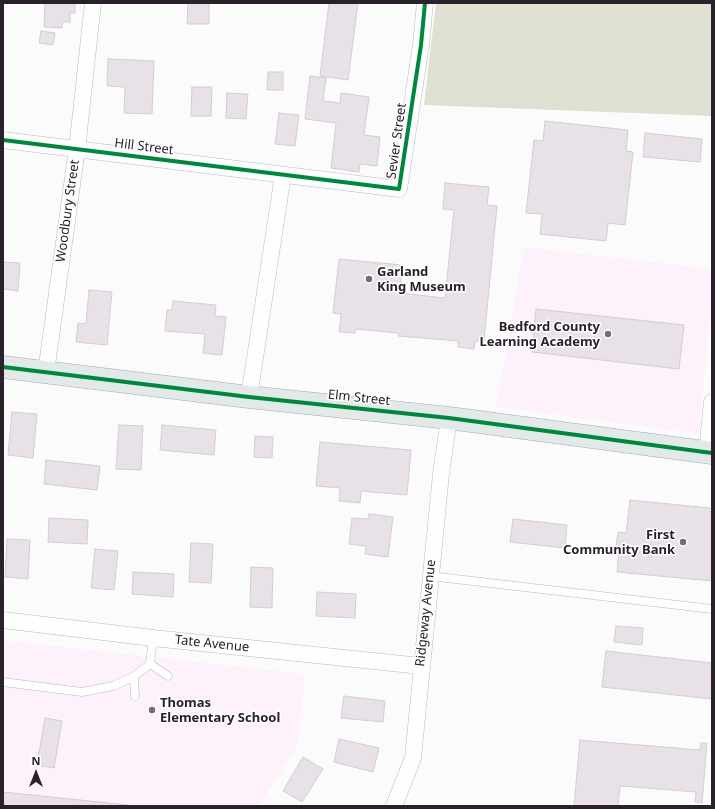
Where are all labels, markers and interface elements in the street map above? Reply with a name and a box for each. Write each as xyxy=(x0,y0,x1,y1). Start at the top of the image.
street label: Sevier Street xyxy=(384,102,410,180)
street label: Hill Street xyxy=(114,136,174,158)
street label: Woodbury Street xyxy=(53,159,83,263)
place label: Garland King Museum xyxy=(377,264,466,295)
marker: Garland King Museum xyxy=(364,274,374,284)
place label: Bedford County Learning Academy xyxy=(479,319,600,350)
marker: Bedford County Learning Academy xyxy=(603,329,613,339)
street label: Elm Street xyxy=(327,387,391,409)
place label: First Community Bank xyxy=(563,527,675,558)
marker: First Community Bank xyxy=(678,537,688,547)
street label: Ridgeway Avenue xyxy=(413,559,439,667)
street label: Tate Avenue xyxy=(174,632,250,656)
place label: Thomas Elementary School xyxy=(160,695,280,726)
marker: Thomas Elementary School xyxy=(147,705,157,715)
north arrow xyxy=(16,753,56,793)
text: N xyxy=(32,753,40,768)

